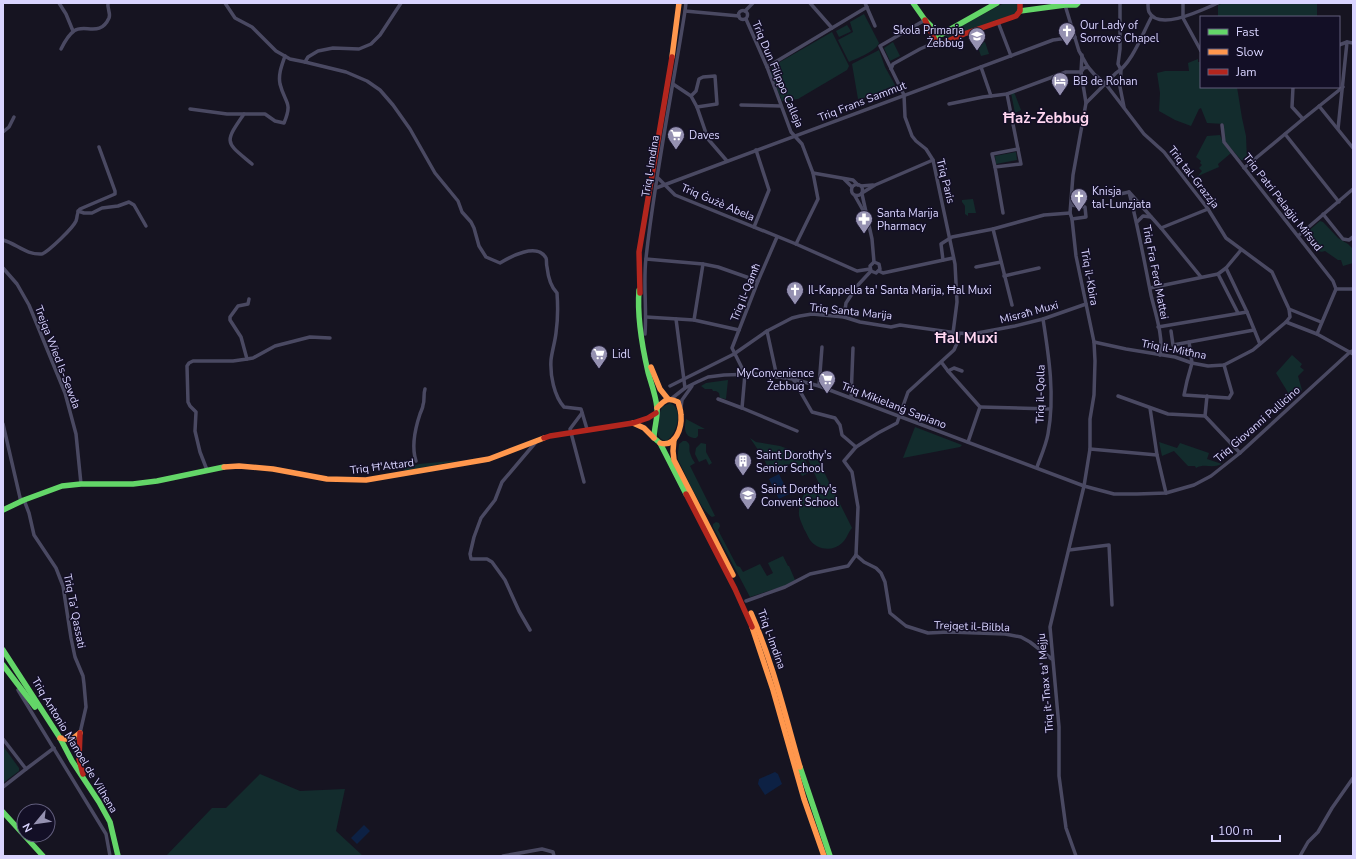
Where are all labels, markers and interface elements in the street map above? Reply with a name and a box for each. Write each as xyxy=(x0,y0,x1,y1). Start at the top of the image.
legend xyxy=(1200,16,1340,88)
street label: Triq Dun Filippo Calleja xyxy=(748,18,807,130)
place label: Our Lady of Sorrows Chapel xyxy=(1080,18,1160,46)
church icon: Our Lady of Sorrows Chapel xyxy=(1057,21,1077,46)
place label: Skola Primarja Żebbuġ xyxy=(893,23,964,51)
text: Fast xyxy=(1236,24,1259,40)
school or university icon: Skola Primarja Żebbuġ xyxy=(967,26,987,51)
text: Slow xyxy=(1236,44,1264,60)
text: Jam xyxy=(1235,64,1257,80)
hotel icon: BB de Rohan xyxy=(1050,71,1070,96)
place label: BB de Rohan xyxy=(1073,74,1137,89)
street label: Triq Frans Sammut xyxy=(816,78,908,125)
district label: Ħaż-Żebbuġ xyxy=(1003,108,1089,128)
supermarket icon: Daves xyxy=(666,125,686,150)
place label: Daves xyxy=(689,128,720,143)
street label: Triq l-Imdina xyxy=(638,134,663,198)
street label: Triq tal-Grazzja xyxy=(1165,143,1223,212)
street label: Triq Patri Pelaġju Mifsud xyxy=(1240,150,1326,254)
street label: Triq Paris xyxy=(933,157,958,205)
street label: Triq Ġużè Abela xyxy=(679,180,757,225)
place label: Knisja tal-Lunzjata xyxy=(1092,184,1151,212)
church icon: Knisja tal-Lunzjata xyxy=(1069,187,1089,212)
place label: Santa Marija Pharmacy xyxy=(877,206,939,234)
pharmacy icon: Santa Marija Pharmacy xyxy=(854,209,874,234)
street label: Triq Fra Ferd Mattei xyxy=(1139,224,1172,321)
street label: Triq il-Kbira xyxy=(1077,247,1102,307)
street label: Triq il-Qamħ xyxy=(727,261,764,324)
church icon: Il-Kappella ta' Santa Marija, Ħal Muxi xyxy=(785,280,805,305)
place label: Il-Kappella ta' Santa Marija, Ħal Muxi xyxy=(808,283,992,298)
street label: Misraħ Muxi xyxy=(998,297,1060,327)
street label: Triq Santa Marija xyxy=(809,300,893,323)
street label: Trejqa Wied Is-Sewda xyxy=(31,303,84,411)
district label: Ħal Muxi xyxy=(934,328,998,348)
street label: Triq il-Mitħna xyxy=(1140,336,1208,363)
supermarket icon: Lidl xyxy=(589,344,609,369)
place label: Lidl xyxy=(612,347,631,362)
street label: Triq il-Qolla xyxy=(1032,364,1049,424)
place label: MyConvenience Żebbuġ 1 xyxy=(736,366,814,394)
supermarket icon: MyConvenience Żebbuġ 1 xyxy=(817,369,837,394)
street label: Triq Mikielanġ Sapiano xyxy=(839,378,949,432)
street label: Triq Giovanni Pullicino xyxy=(1211,383,1304,466)
place label: Saint Dorothy's Senior School xyxy=(756,448,832,476)
building icon: Saint Dorothy's Senior School xyxy=(733,451,753,476)
street label: Triq Ħ'Attard xyxy=(349,455,415,478)
place label: Saint Dorothy's Convent School xyxy=(761,482,839,510)
school or university icon: Saint Dorothy's Convent School xyxy=(738,485,758,510)
street label: Triq Ta' Qassati xyxy=(60,573,89,650)
street label: Triq l-Imdina xyxy=(754,607,789,671)
street label: Trejqet il-Bilbla xyxy=(934,618,1010,635)
street label: Triq it-Tnax ta' Mejju xyxy=(1034,633,1057,733)
street label: Triq Antonio Manoel de Vilhena xyxy=(28,675,121,816)
north arrow xyxy=(16,803,56,843)
scale bar xyxy=(1212,817,1280,843)
text: N xyxy=(19,820,36,835)
text: 100 m xyxy=(1218,823,1253,839)

